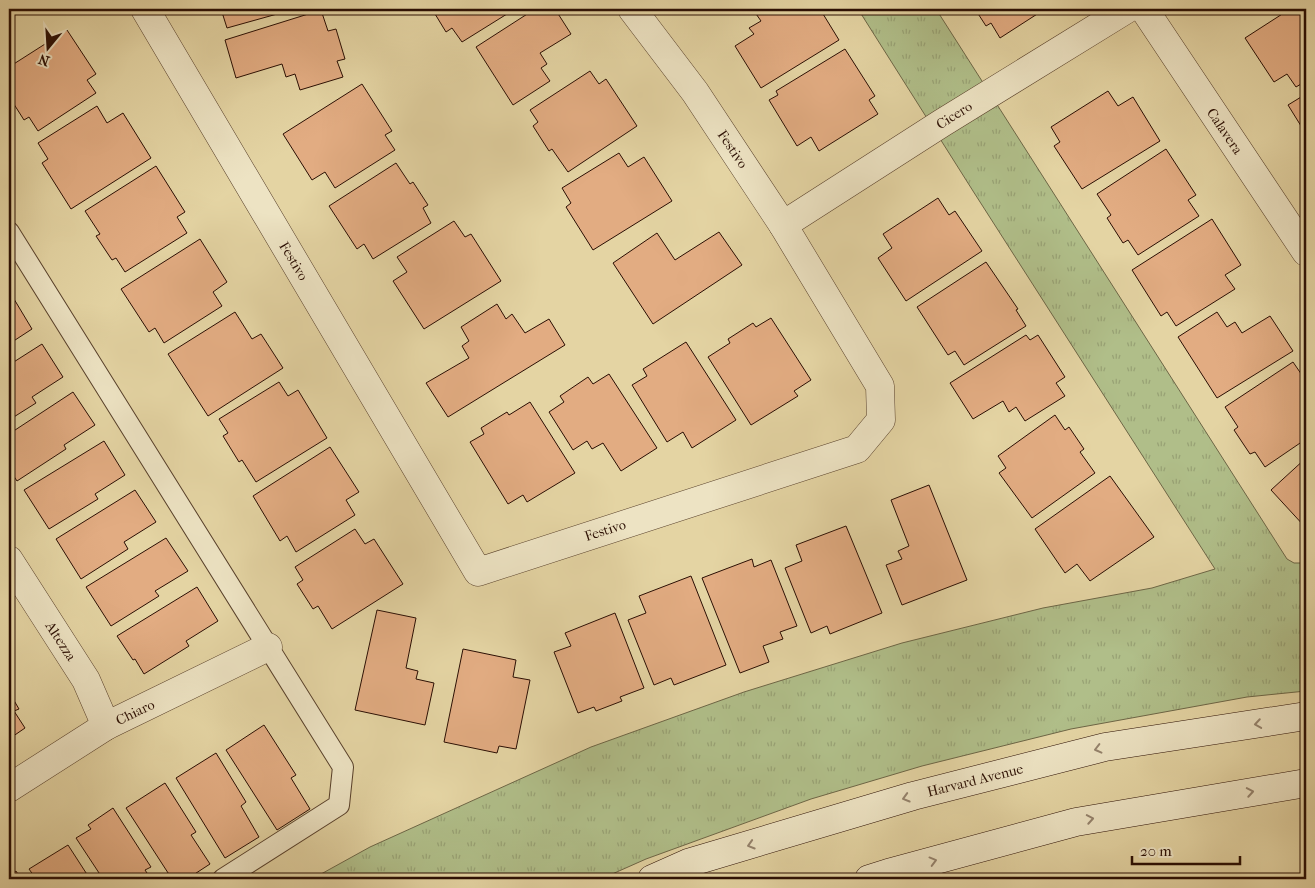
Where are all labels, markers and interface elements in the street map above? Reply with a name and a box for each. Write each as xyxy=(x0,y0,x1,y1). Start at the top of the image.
north arrow xyxy=(22,22,72,72)
text: N xyxy=(36,50,52,70)
street label: Cicero xyxy=(933,98,975,133)
street label: Calavera xyxy=(1203,105,1246,158)
street label: Festivo xyxy=(714,127,751,172)
street label: Festivo xyxy=(275,239,312,284)
street label: Festivo xyxy=(582,516,628,545)
street label: Altezza xyxy=(41,617,80,665)
street label: Chiaro xyxy=(113,696,157,729)
one-way arrow xyxy=(1254,718,1262,728)
one-way arrow xyxy=(1093,743,1102,754)
street label: Harvard Avenue xyxy=(925,760,1025,801)
one-way arrow xyxy=(1246,788,1255,798)
one-way arrow xyxy=(903,793,911,803)
one-way arrow xyxy=(1086,815,1094,825)
scale bar xyxy=(1132,833,1240,865)
one-way arrow xyxy=(747,839,755,849)
text: 20 m xyxy=(1140,842,1172,860)
one-way arrow xyxy=(928,856,936,866)

